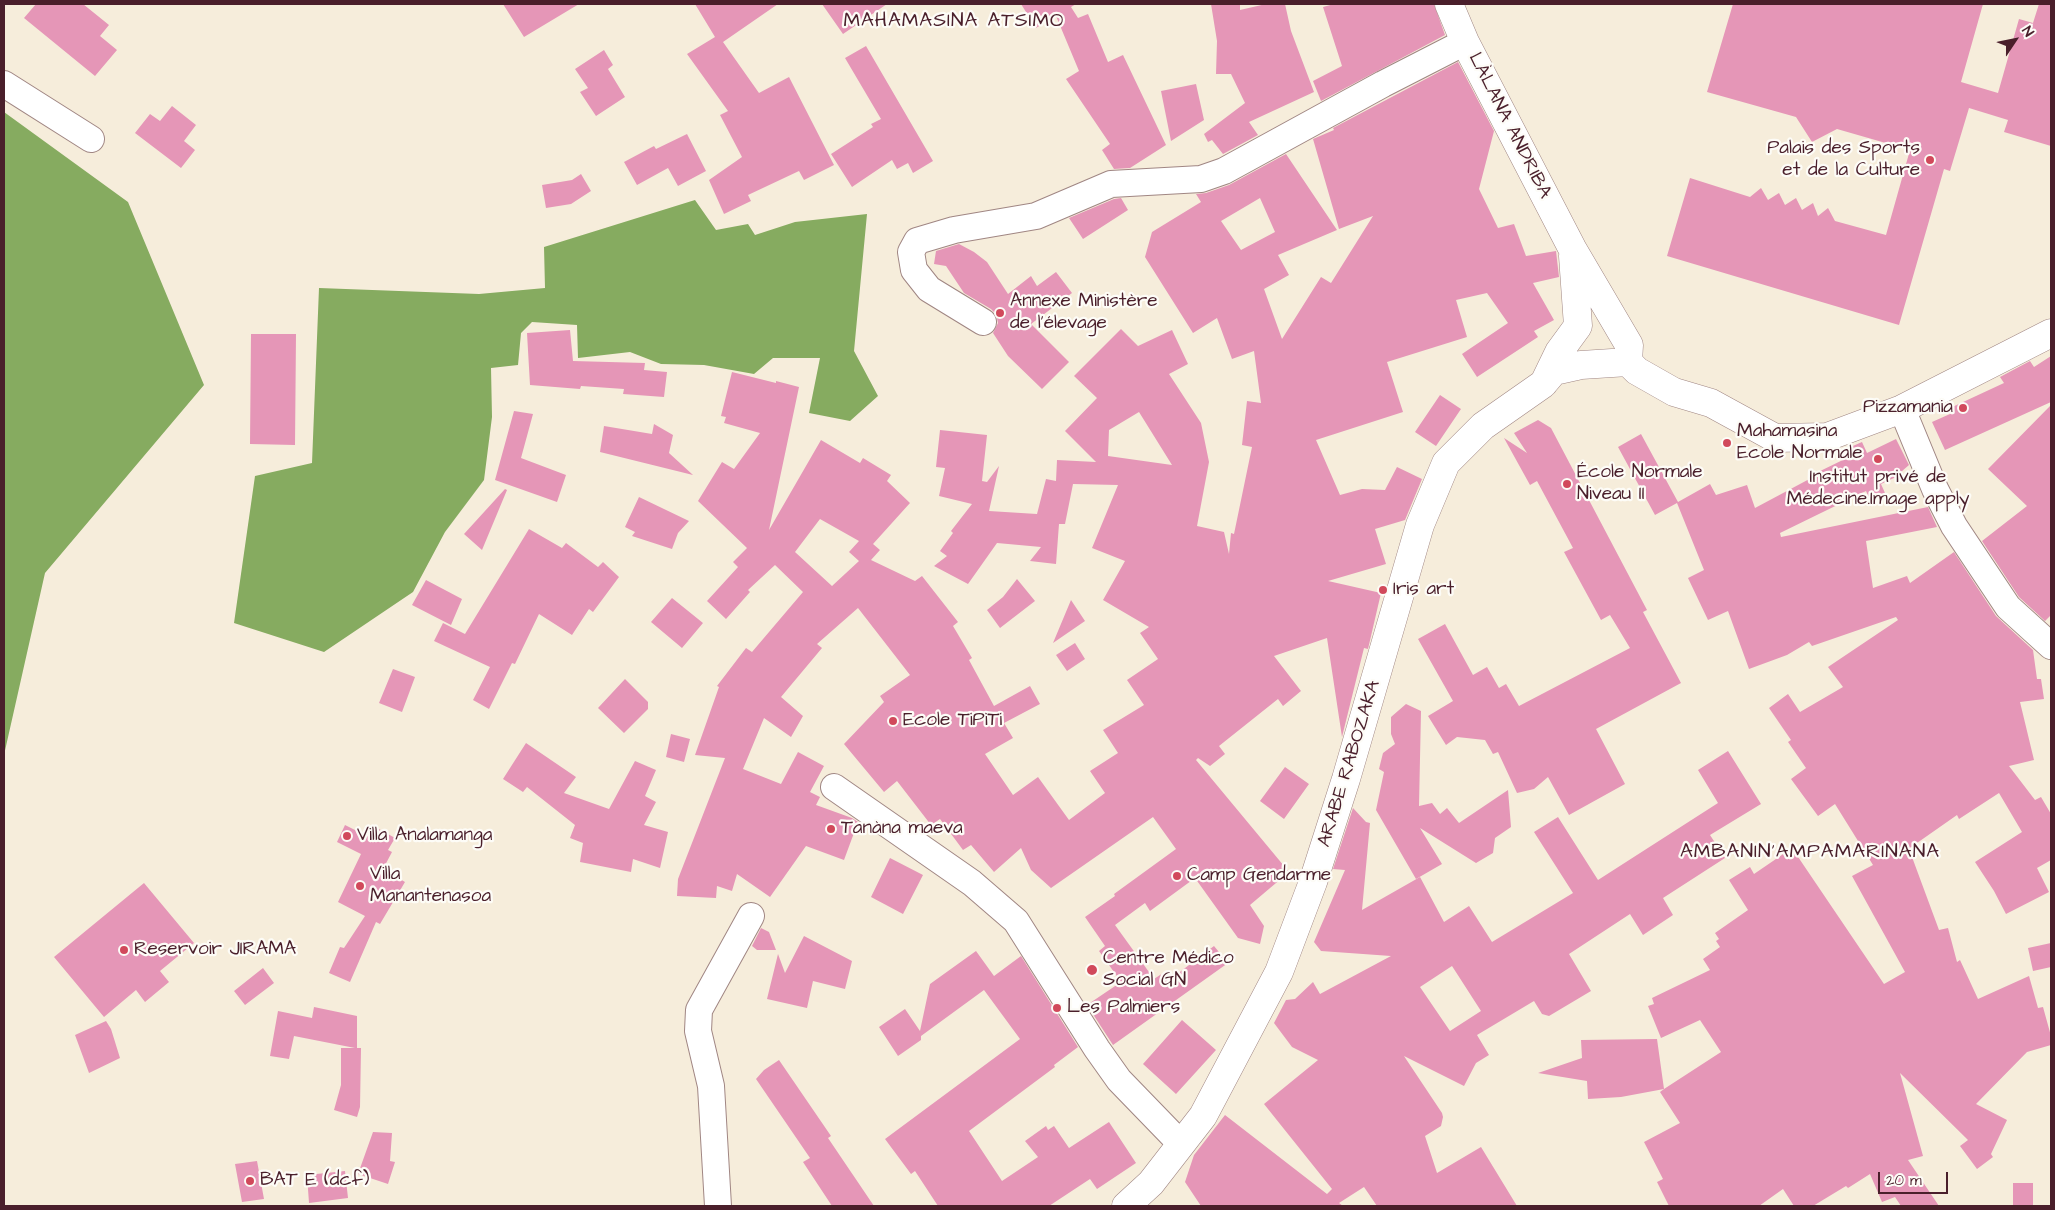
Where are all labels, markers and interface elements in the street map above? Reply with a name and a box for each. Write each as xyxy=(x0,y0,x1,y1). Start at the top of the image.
district label: MAHAMASINA ATSIMO xyxy=(841,10,1067,34)
north arrow xyxy=(1990,15,2040,65)
text: N xyxy=(2017,22,2038,41)
street label: LÀLANA ANDRIBA xyxy=(1462,49,1556,203)
place label: Palais des Sports et de la Culture xyxy=(1767,138,1920,182)
marker: Palais des Sports et de la Culture xyxy=(1924,154,1936,166)
place label: Annexe Ministère de l'élevage xyxy=(1010,291,1158,335)
marker: Annexe Ministère de l'élevage xyxy=(994,307,1006,319)
place label: Pizzamania xyxy=(1863,397,1953,419)
marker: Pizzamania xyxy=(1957,402,1969,414)
place label: Mahamasina Ecole Normale xyxy=(1737,421,1863,465)
marker: Mahamasina Ecole Normale xyxy=(1721,437,1733,449)
marker: Institut privé de Médecine.Image apply xyxy=(1872,453,1884,465)
place label: École Normale Niveau II xyxy=(1577,462,1703,506)
place label: Institut privé de Médecine.Image apply xyxy=(1787,467,1969,511)
marker: École Normale Niveau II xyxy=(1561,478,1573,490)
place label: Iris art xyxy=(1393,579,1454,601)
marker: Iris art xyxy=(1377,584,1389,596)
street label: ARABE RABOZAKA xyxy=(1314,678,1386,850)
place label: Ecole TiPiTi xyxy=(903,710,1002,732)
marker: Ecole TiPiTi xyxy=(887,715,899,727)
place label: Tanàna maeva xyxy=(841,818,963,840)
marker: Tanàna maeva xyxy=(825,823,837,835)
place label: Villa Analamanga xyxy=(357,825,492,847)
marker: Villa Analamanga xyxy=(341,830,353,842)
district label: AMBANIN'AMPAMARINANA xyxy=(1678,841,1942,865)
place label: Villa Manantenasoa xyxy=(370,864,491,908)
place label: Camp Gendarme xyxy=(1187,865,1331,887)
marker: Camp Gendarme xyxy=(1171,870,1183,882)
marker: Villa Manantenasoa xyxy=(354,880,366,892)
place label: Reservoir JIRAMA xyxy=(134,939,296,961)
marker: Reservoir JIRAMA xyxy=(118,944,130,956)
place label: Centre Médico Social GN xyxy=(1103,948,1234,992)
marker: Centre Médico Social GN xyxy=(1085,963,1099,977)
place label: Les Palmiers xyxy=(1067,997,1180,1019)
marker: Les Palmiers xyxy=(1051,1002,1063,1014)
scale bar xyxy=(1880,1162,1950,1194)
place label: BAT E (dcf) xyxy=(260,1170,369,1192)
text: 20 m xyxy=(1886,1170,1922,1191)
marker: BAT E (dcf) xyxy=(244,1175,256,1187)

